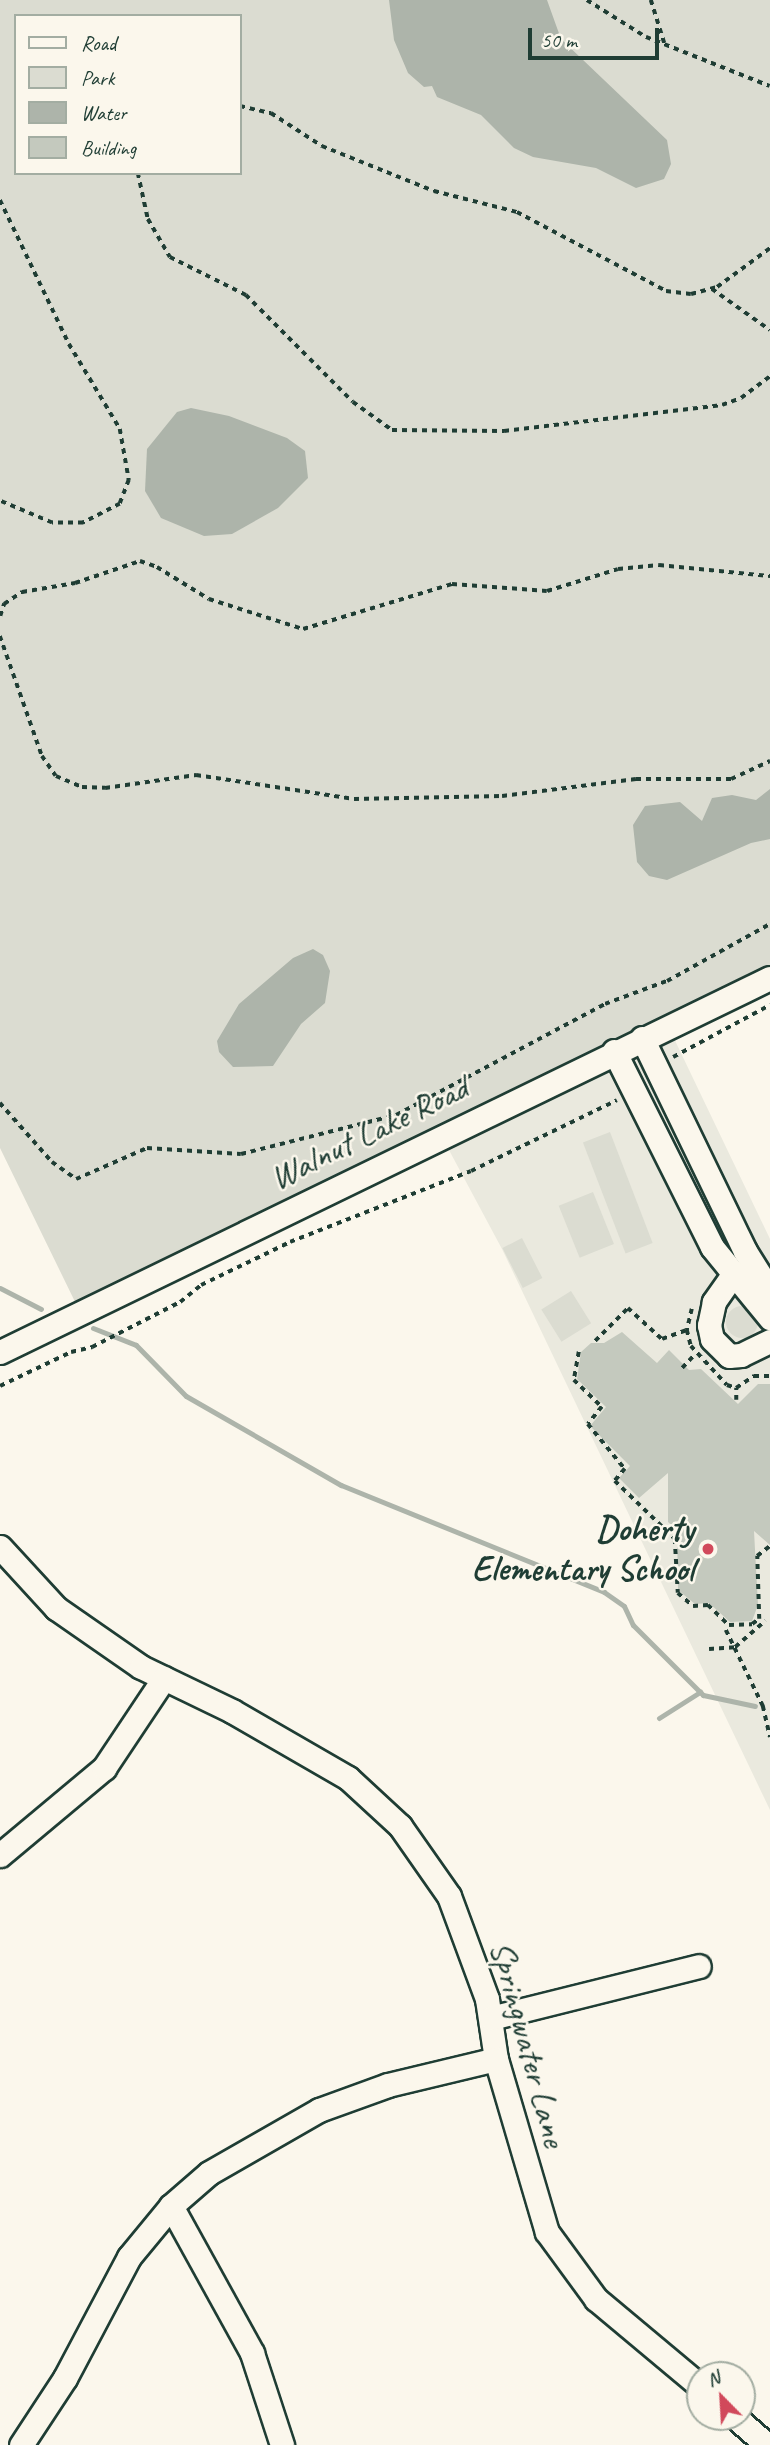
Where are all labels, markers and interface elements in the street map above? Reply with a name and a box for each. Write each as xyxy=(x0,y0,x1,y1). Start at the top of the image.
legend xyxy=(14,14,242,175)
scale bar xyxy=(532,14,663,58)
text: 50 m xyxy=(541,27,577,53)
text: Road xyxy=(81,30,116,56)
text: Park xyxy=(81,65,114,91)
text: Water xyxy=(81,100,127,126)
text: Building xyxy=(81,135,136,161)
street label: Walnut Lake Road xyxy=(262,1067,476,1199)
place label: Doherty Elementary School xyxy=(472,1508,694,1590)
marker: Doherty Elementary School xyxy=(700,1541,716,1557)
street label: Springwater Lane xyxy=(480,1937,576,2151)
north arrow xyxy=(686,2361,756,2431)
text: N xyxy=(703,2365,724,2392)

